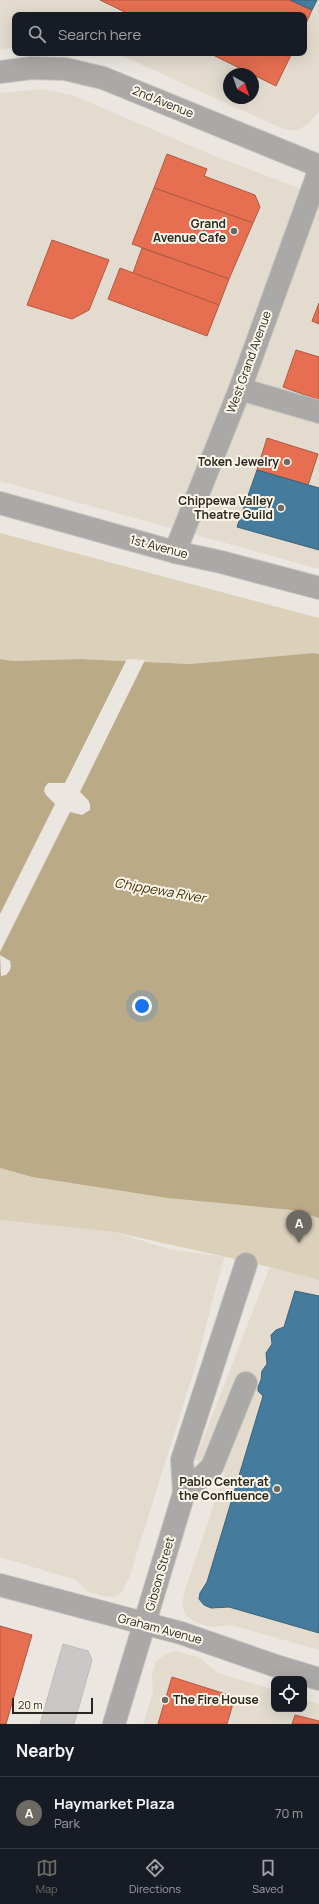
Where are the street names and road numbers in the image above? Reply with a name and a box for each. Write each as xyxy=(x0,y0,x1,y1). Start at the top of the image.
street label: 2nd Avenue xyxy=(130,82,196,122)
street label: West Grand Avenue xyxy=(222,308,275,415)
street label: 1st Avenue xyxy=(128,531,190,562)
street label: Gibson Street xyxy=(141,1535,178,1613)
street label: Graham Avenue xyxy=(116,1609,204,1648)

